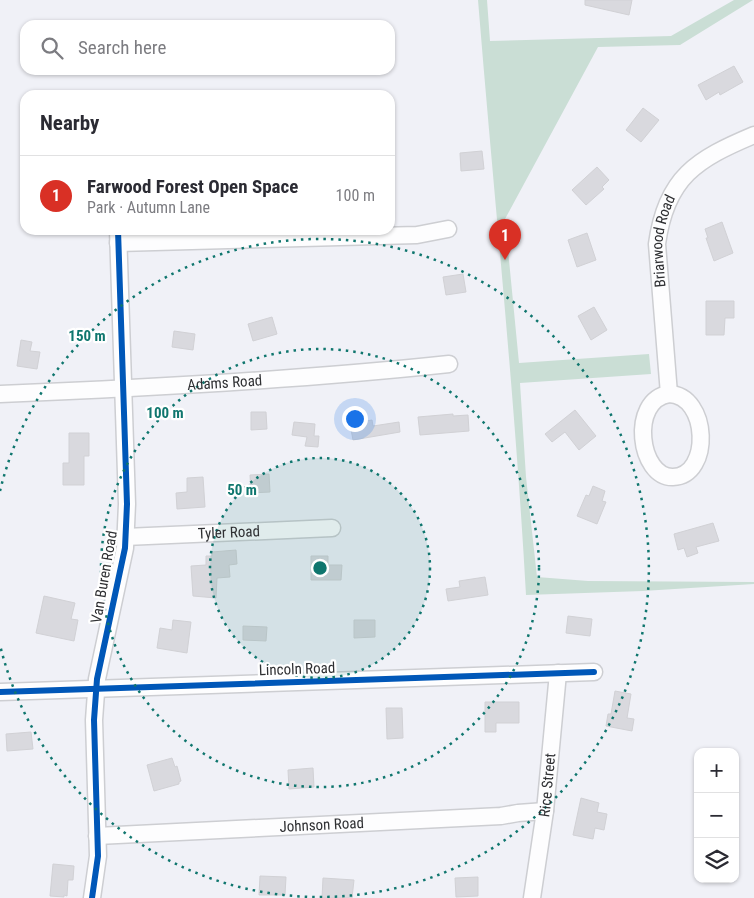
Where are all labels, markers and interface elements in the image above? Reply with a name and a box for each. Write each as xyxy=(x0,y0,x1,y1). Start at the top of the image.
search box xyxy=(20,20,395,75)
icon: search xyxy=(38,34,66,62)
text: Search here xyxy=(78,36,166,59)
text: Nearby xyxy=(40,111,99,135)
text: Farwood Forest Open Space xyxy=(87,175,298,198)
text: 1 xyxy=(52,186,60,205)
text: 100 m xyxy=(336,186,375,205)
street label: Briarwood Road xyxy=(648,192,679,288)
text: Park · Autumn Lane xyxy=(87,198,210,217)
pin: 1 xyxy=(489,219,521,260)
text: 150 m xyxy=(68,327,106,345)
street label: Adams Road xyxy=(187,371,263,394)
text: 100 m xyxy=(146,404,184,422)
your location xyxy=(342,406,368,432)
text: 50 m xyxy=(227,481,257,499)
street label: Tyler Road xyxy=(197,522,260,543)
street label: Van Buren Road xyxy=(87,529,121,625)
centre of rings xyxy=(311,559,329,577)
street label: Lincoln Road xyxy=(258,659,336,679)
map controls xyxy=(694,748,739,883)
button: + xyxy=(694,748,739,793)
street label: Rice Street xyxy=(535,752,559,818)
button: − xyxy=(694,793,739,838)
street label: Johnson Road xyxy=(279,814,364,836)
button: layers xyxy=(694,838,739,883)

